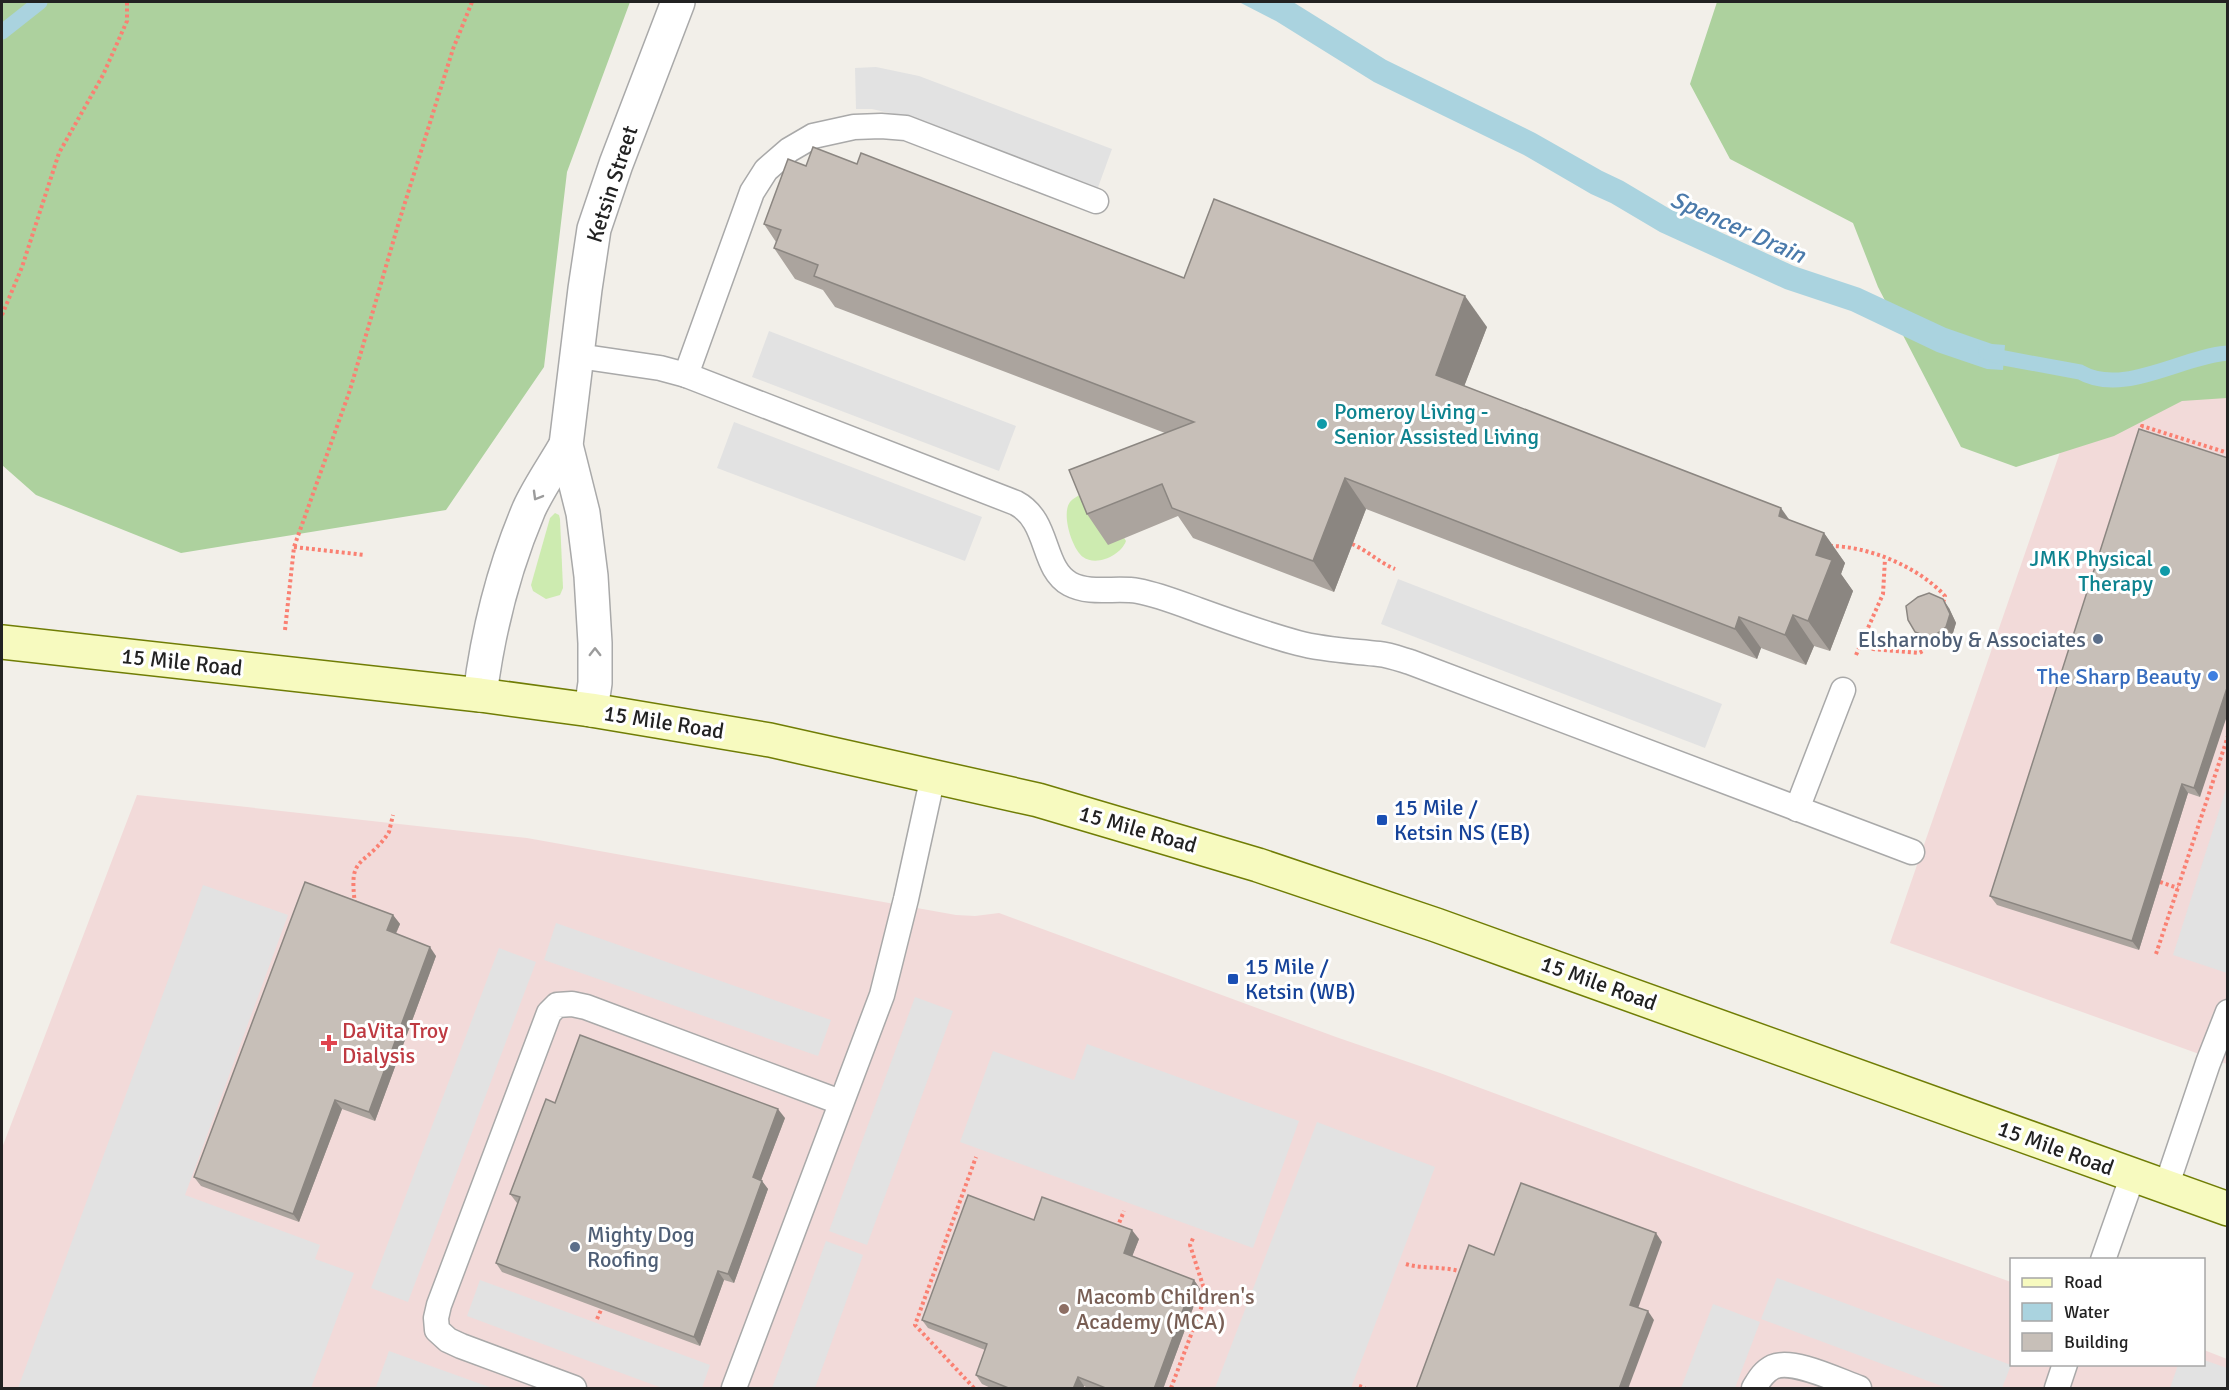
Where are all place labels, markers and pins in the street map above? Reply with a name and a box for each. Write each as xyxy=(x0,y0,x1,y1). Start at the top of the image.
place label: Pomeroy Living - Senior Assisted Living xyxy=(1334,398,1539,450)
marker: Pomeroy Living - Senior Assisted Living xyxy=(1315,417,1329,431)
place label: JMK Physical Therapy xyxy=(2029,545,2154,597)
marker: JMK Physical Therapy xyxy=(2158,564,2172,578)
place label: Elsharnoby & Associates xyxy=(1858,626,2086,653)
marker: Elsharnoby & Associates xyxy=(2091,632,2105,646)
place label: The Sharp Beauty xyxy=(2037,663,2202,690)
marker: The Sharp Beauty xyxy=(2206,669,2220,683)
place label: 15 Mile / Ketsin NS (EB) xyxy=(1394,794,1530,846)
marker: 15 Mile / Ketsin NS (EB) xyxy=(1375,813,1389,827)
place label: 15 Mile / Ketsin (WB) xyxy=(1245,953,1356,1005)
marker: 15 Mile / Ketsin (WB) xyxy=(1226,972,1240,986)
place label: DaVita Troy Dialysis xyxy=(342,1017,449,1069)
marker: DaVita Troy Dialysis xyxy=(320,1034,338,1052)
place label: Mighty Dog Roofing xyxy=(587,1221,695,1273)
marker: Mighty Dog Roofing xyxy=(568,1240,582,1254)
place label: Macomb Children's Academy (MCA) xyxy=(1076,1283,1255,1335)
marker: Macomb Children's Academy (MCA) xyxy=(1057,1302,1071,1316)

